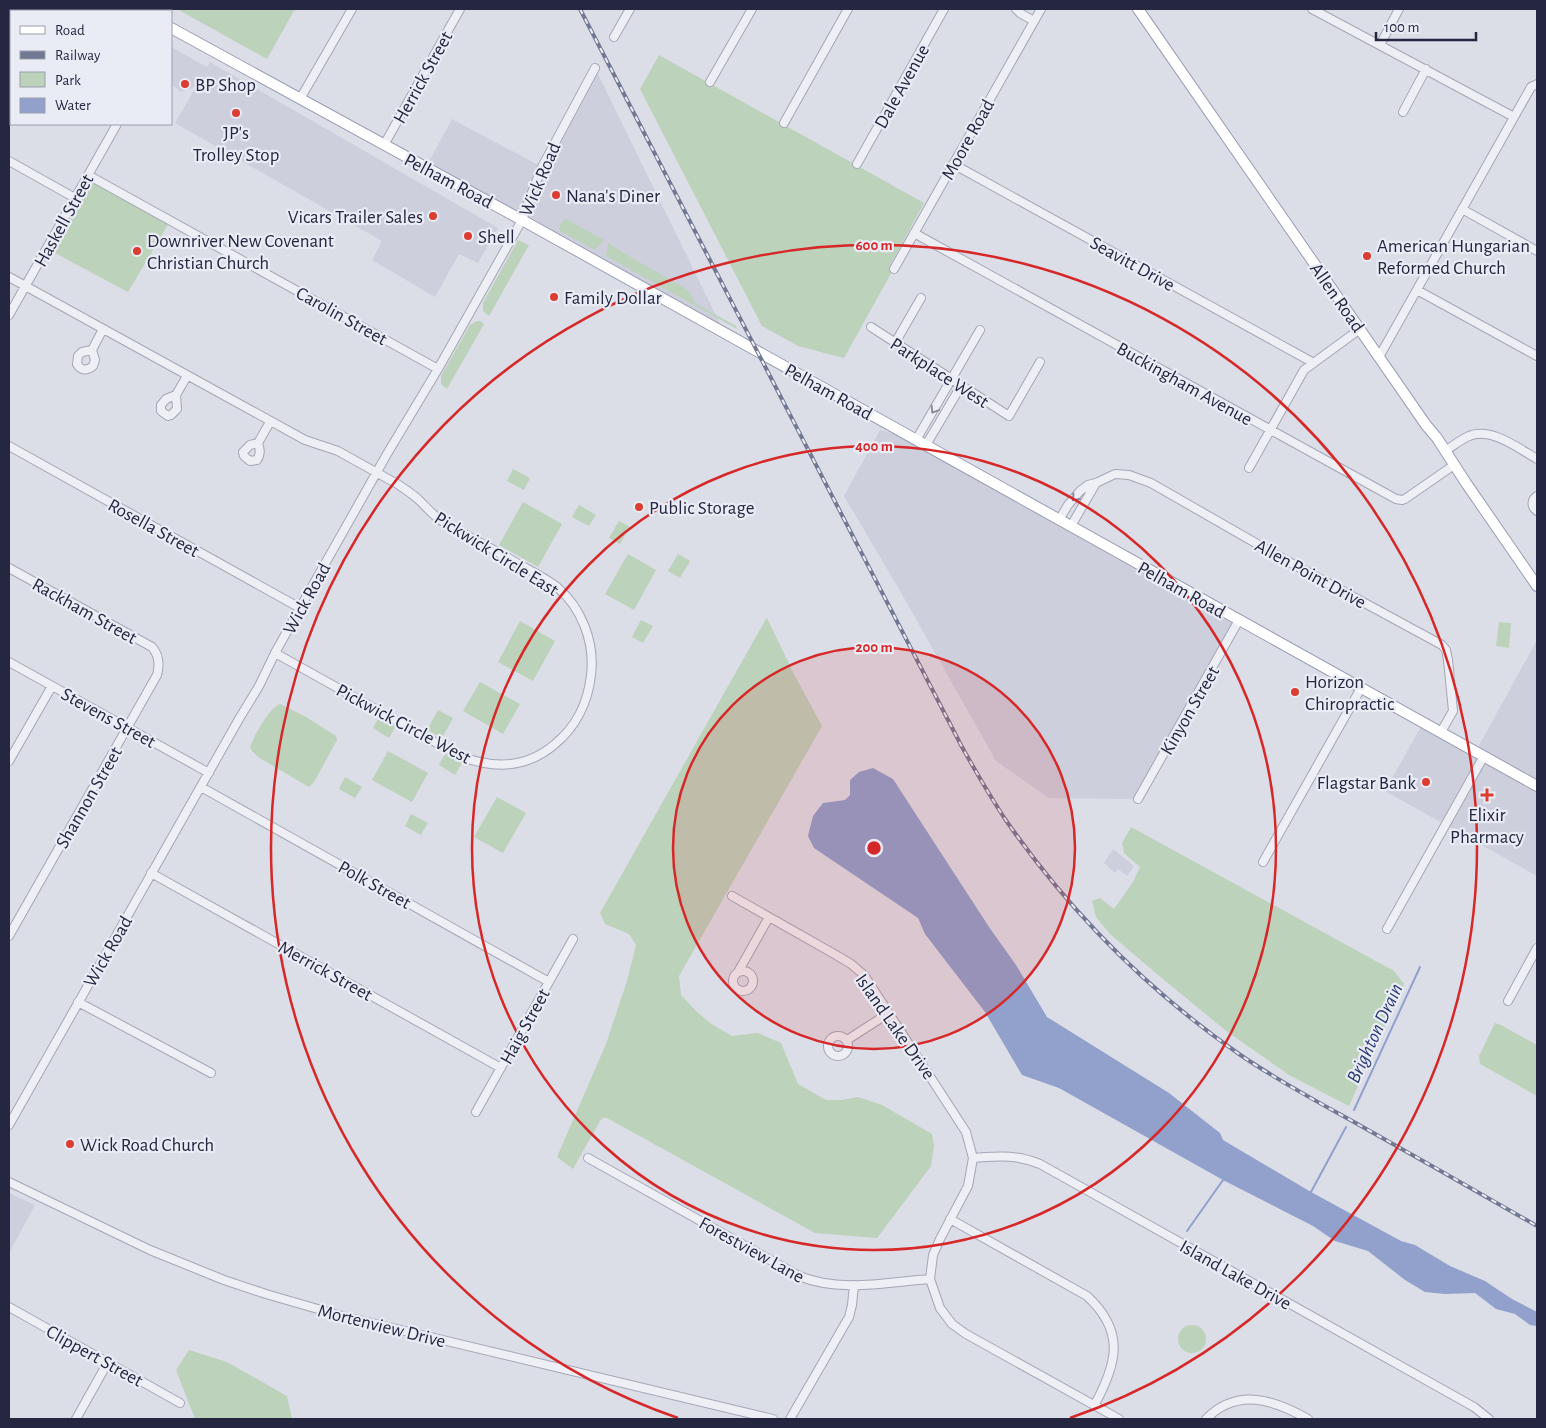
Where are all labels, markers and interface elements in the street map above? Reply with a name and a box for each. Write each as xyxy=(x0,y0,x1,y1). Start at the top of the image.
legend xyxy=(10,10,172,125)
scale bar xyxy=(1376,10,1476,42)
text: 100 m xyxy=(1384,20,1419,35)
text: Road xyxy=(55,23,85,38)
street label: Herrick Street xyxy=(390,28,456,127)
street label: Dale Avenue xyxy=(871,41,933,132)
text: Railway xyxy=(55,48,101,63)
text: Park xyxy=(55,73,81,88)
place label: BP Shop xyxy=(195,76,256,95)
marker: BP Shop xyxy=(179,78,191,90)
street label: Moore Road xyxy=(938,96,998,183)
text: Water xyxy=(55,98,91,113)
marker: JP's Trolley Stop xyxy=(230,107,242,119)
place label: JP's Trolley Stop xyxy=(193,124,279,165)
street label: Wick Road xyxy=(516,140,565,219)
street label: Pelham Road xyxy=(401,150,496,213)
street label: Haskell Street xyxy=(31,171,98,270)
place label: Nana's Diner xyxy=(566,187,660,206)
marker: Nana's Diner xyxy=(550,189,562,201)
place label: Vicars Trailer Sales xyxy=(288,208,423,227)
marker: Vicars Trailer Sales xyxy=(427,210,439,222)
place label: Shell xyxy=(478,228,515,247)
marker: Shell xyxy=(462,230,474,242)
place label: Downriver New Covenant Christian Church xyxy=(147,232,334,273)
street label: Seavitt Drive xyxy=(1087,233,1178,295)
place label: American Hungarian Reformed Church xyxy=(1377,237,1530,278)
text: 600 m xyxy=(855,238,893,253)
marker: Downriver New Covenant Christian Church xyxy=(131,245,143,257)
marker: American Hungarian Reformed Church xyxy=(1361,250,1373,262)
street label: Allen Road xyxy=(1306,260,1368,336)
street label: Carolin Street xyxy=(293,284,390,349)
place label: Family Dollar xyxy=(564,289,662,308)
marker: Family Dollar xyxy=(548,291,560,303)
street label: Parkplace West xyxy=(887,334,992,412)
street label: Buckingham Avenue xyxy=(1113,339,1255,429)
street label: Pelham Road xyxy=(781,360,875,424)
one-way arrow xyxy=(930,404,940,413)
text: 400 m xyxy=(855,439,893,454)
one-way arrow xyxy=(1071,492,1080,501)
street label: Rosella Street xyxy=(104,496,202,561)
place label: Public Storage xyxy=(649,499,754,518)
marker: Public Storage xyxy=(633,501,645,513)
street label: Pickwick Circle East xyxy=(431,509,562,600)
street label: Allen Point Drive xyxy=(1252,536,1369,613)
street label: Pelham Road xyxy=(1134,558,1228,622)
street label: Wick Road xyxy=(280,560,335,638)
street label: Rackham Street xyxy=(29,575,140,648)
text: 200 m xyxy=(855,640,893,655)
street label: Kinyon Street xyxy=(1157,663,1223,758)
place label: Horizon Chiropractic xyxy=(1305,673,1394,714)
street label: Pickwick Circle West xyxy=(333,681,474,768)
street label: Stevens Street xyxy=(58,685,159,752)
marker: Horizon Chiropractic xyxy=(1289,686,1301,698)
street label: Shannon Street xyxy=(53,744,126,852)
place label: Flagstar Bank xyxy=(1317,774,1416,793)
marker: Flagstar Bank xyxy=(1420,776,1432,788)
marker: Elixir Pharmacy xyxy=(1481,789,1493,801)
place label: Elixir Pharmacy xyxy=(1450,806,1524,847)
centre of rings xyxy=(865,839,883,857)
street label: Polk Street xyxy=(335,858,414,913)
street label: Wick Road xyxy=(80,913,136,990)
street label: Merrick Street xyxy=(275,938,375,1005)
street label: Island Lake Drive xyxy=(851,971,938,1083)
water label: Brighton Drain xyxy=(1343,981,1407,1086)
street label: Haig Street xyxy=(497,986,554,1068)
place label: Wick Road Church xyxy=(80,1136,214,1155)
marker: Wick Road Church xyxy=(64,1138,76,1150)
street label: Forestview Lane xyxy=(695,1214,807,1287)
street label: Island Lake Drive xyxy=(1176,1237,1294,1314)
street label: Mortenview Drive xyxy=(316,1301,447,1351)
street label: Clippert Street xyxy=(43,1322,146,1391)

